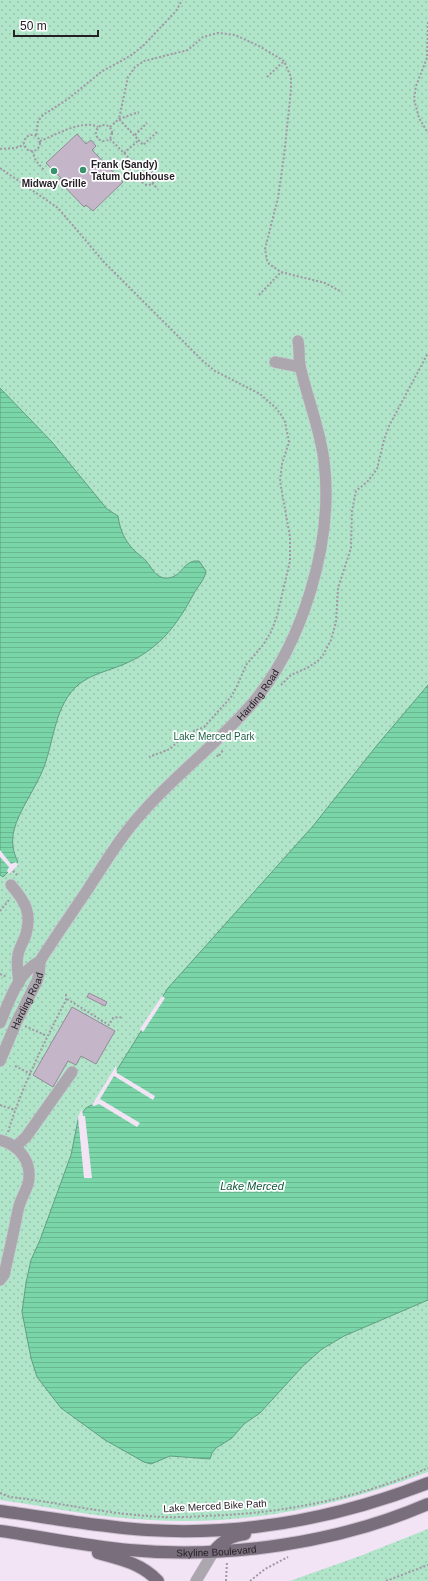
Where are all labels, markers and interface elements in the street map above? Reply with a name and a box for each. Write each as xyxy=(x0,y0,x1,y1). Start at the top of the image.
scale bar xyxy=(14,12,98,38)
text: 50 m xyxy=(20,19,47,33)
place label: Frank (Sandy) Tatum Clubhouse xyxy=(91,159,175,182)
marker: Frank (Sandy) Tatum Clubhouse xyxy=(78,165,88,175)
marker: Midway Grille xyxy=(49,166,59,176)
place label: Midway Grille xyxy=(22,178,87,189)
street label: Harding Road xyxy=(234,667,281,722)
park label: Lake Merced Park xyxy=(173,731,256,742)
street label: Harding Road xyxy=(9,971,45,1031)
water label: Lake Merced xyxy=(220,1180,285,1192)
street label: Lake Merced Bike Path xyxy=(163,1498,267,1514)
street label: Skyline Boulevard xyxy=(176,1543,257,1558)

